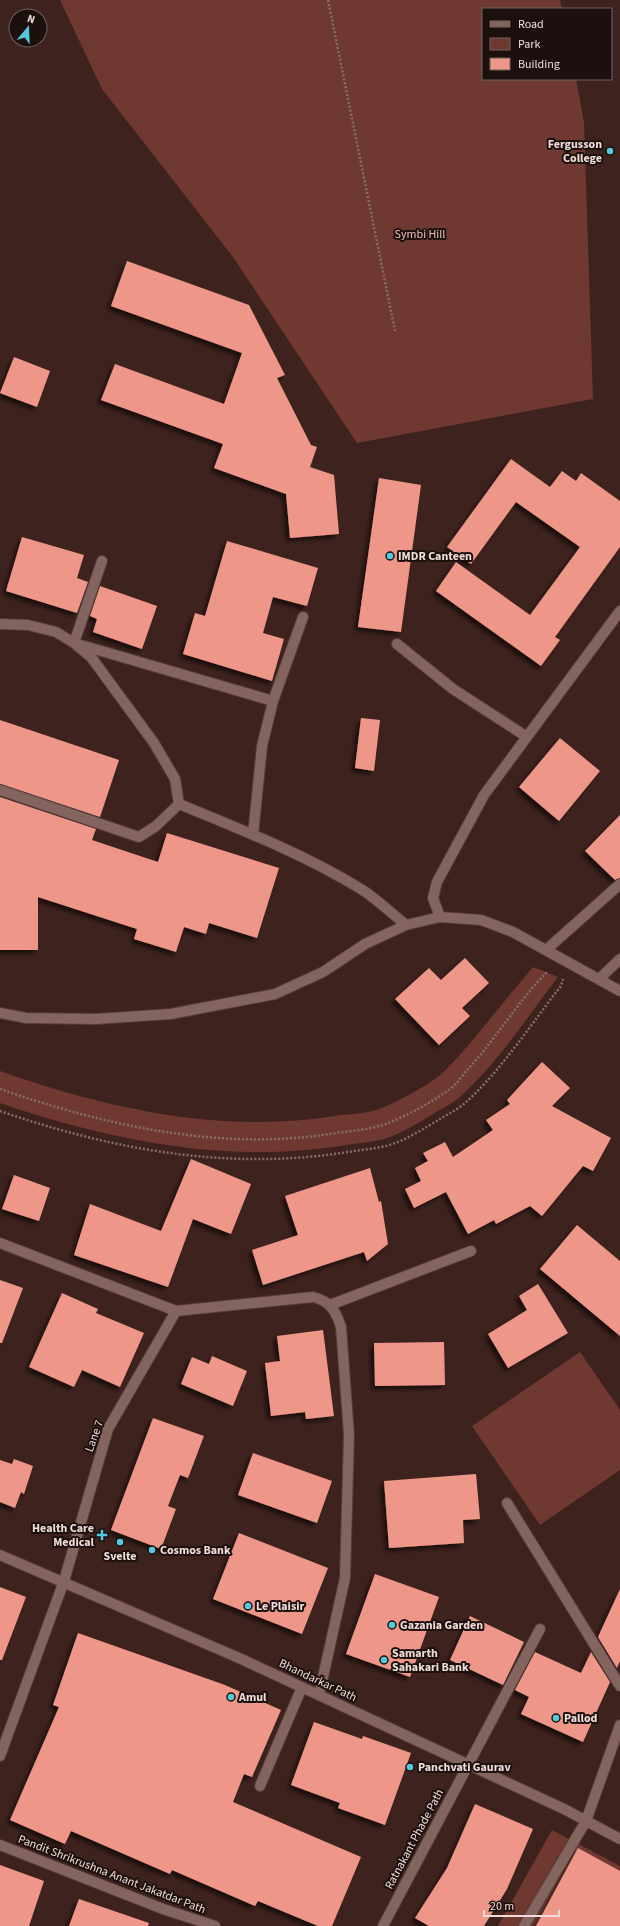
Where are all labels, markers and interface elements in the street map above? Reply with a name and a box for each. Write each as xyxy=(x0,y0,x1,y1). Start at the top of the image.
north arrow xyxy=(8,8,48,48)
legend xyxy=(482,8,612,80)
text: N xyxy=(25,11,37,27)
text: Road xyxy=(518,16,544,33)
text: Park xyxy=(518,36,540,53)
text: Building xyxy=(518,56,560,73)
place label: Fergusson College xyxy=(548,136,602,167)
marker: Fergusson College xyxy=(605,146,615,156)
park label: Symbi Hill xyxy=(395,226,445,243)
place label: IMDR Canteen xyxy=(398,548,472,565)
marker: IMDR Canteen xyxy=(385,551,395,561)
street label: Lane 7 xyxy=(81,1418,108,1454)
place label: Health Care Medical xyxy=(32,1520,95,1551)
marker: Health Care Medical xyxy=(97,1530,107,1540)
marker: Svelte xyxy=(115,1537,125,1547)
place label: Cosmos Bank xyxy=(160,1542,231,1559)
marker: Cosmos Bank xyxy=(147,1545,157,1555)
place label: Svelte xyxy=(103,1548,137,1565)
place label: Le Plaisir xyxy=(256,1598,305,1615)
marker: Le Plaisir xyxy=(243,1601,253,1611)
place label: Gazania Garden xyxy=(400,1617,483,1634)
marker: Gazania Garden xyxy=(387,1620,397,1630)
place label: Samarth Sahakari Bank xyxy=(392,1645,469,1676)
street label: Bhandarkar Path xyxy=(276,1655,360,1706)
marker: Samarth Sahakari Bank xyxy=(379,1655,389,1665)
place label: Amul xyxy=(238,1689,267,1706)
marker: Amul xyxy=(226,1692,236,1702)
place label: Pallod xyxy=(564,1710,598,1727)
marker: Pallod xyxy=(551,1713,561,1723)
place label: Panchvati Gaurav xyxy=(418,1759,511,1776)
marker: Panchvati Gaurav xyxy=(405,1762,415,1772)
street label: Ratnakant Phade Path xyxy=(381,1786,448,1892)
street label: Pandit Shrikrushna Anant Jakatdar Path xyxy=(16,1831,208,1918)
scale bar xyxy=(484,1892,559,1918)
text: 20 m xyxy=(490,1898,514,1915)

